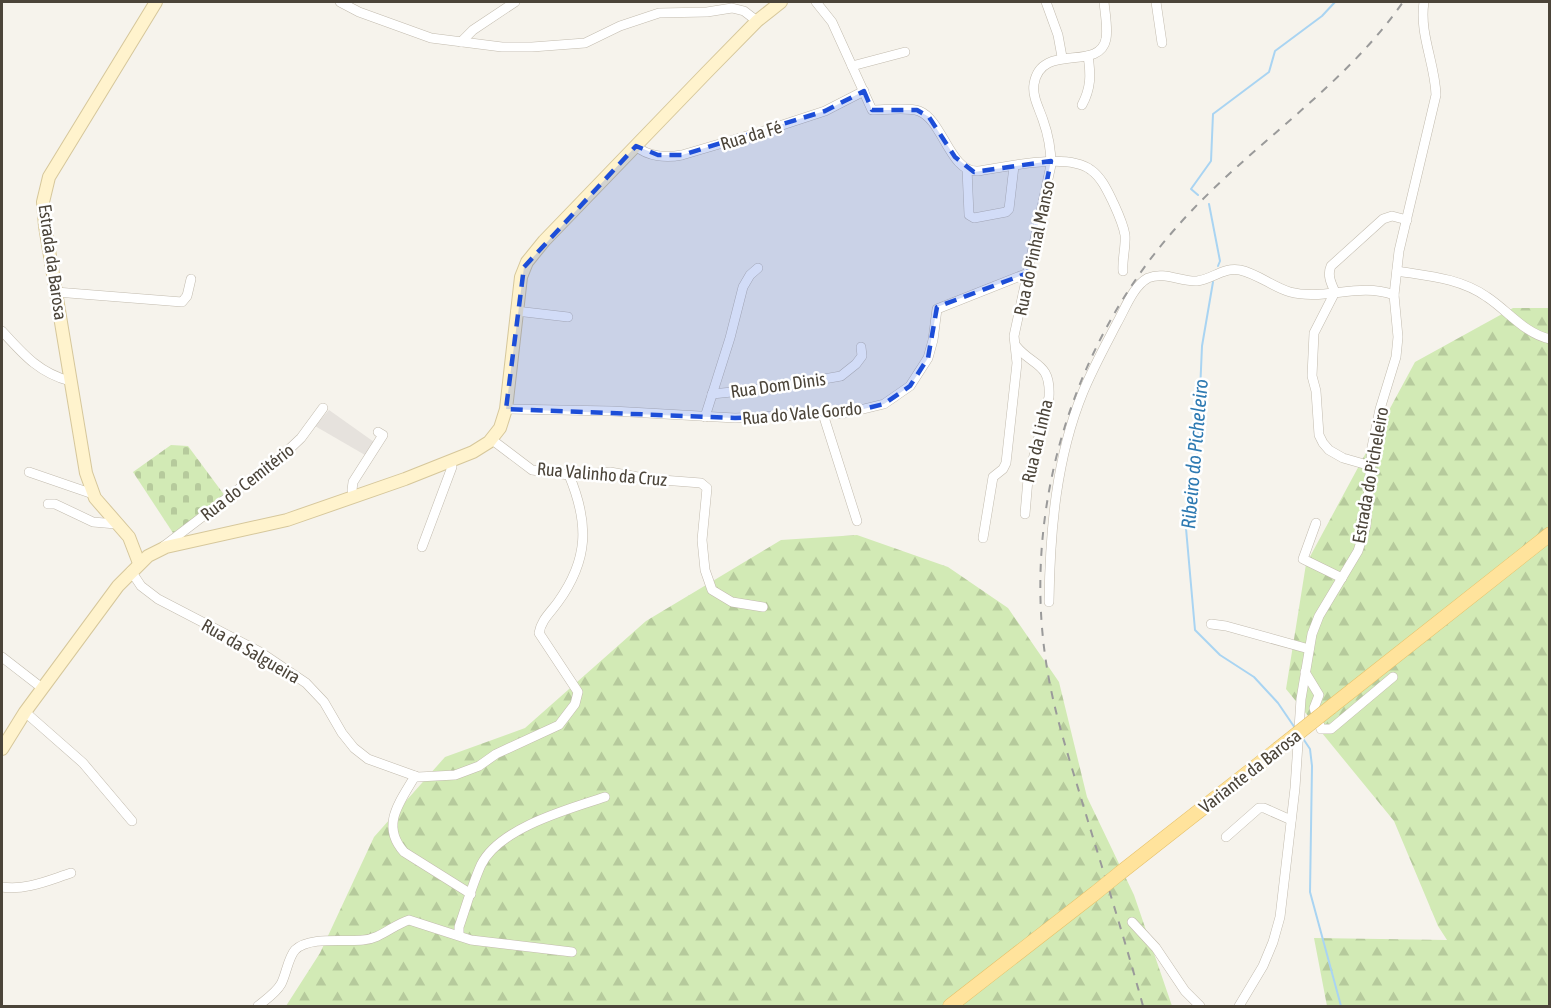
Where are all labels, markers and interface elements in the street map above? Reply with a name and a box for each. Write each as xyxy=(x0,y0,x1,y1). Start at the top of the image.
street label: Rua da Fé xyxy=(718,116,784,154)
street label: Rua do Pinhal Manso xyxy=(1009,179,1059,317)
street label: Estrada da Barosa xyxy=(34,203,72,321)
street label: Rua Dom Dinis xyxy=(729,368,827,402)
water label: Ribeiro do Picheleiro xyxy=(1176,378,1212,530)
street label: Rua do Vale Gordo xyxy=(741,397,863,429)
street label: Rua da Linha xyxy=(1017,397,1057,485)
street label: Estrada do Picheleiro xyxy=(1348,405,1392,545)
street label: Rua do Cemitério xyxy=(196,439,298,525)
street label: Rua Valinho da Cruz xyxy=(536,458,668,490)
street label: Rua da Salgueira xyxy=(198,614,304,688)
street label: Variante da Barosa xyxy=(1195,725,1305,817)

